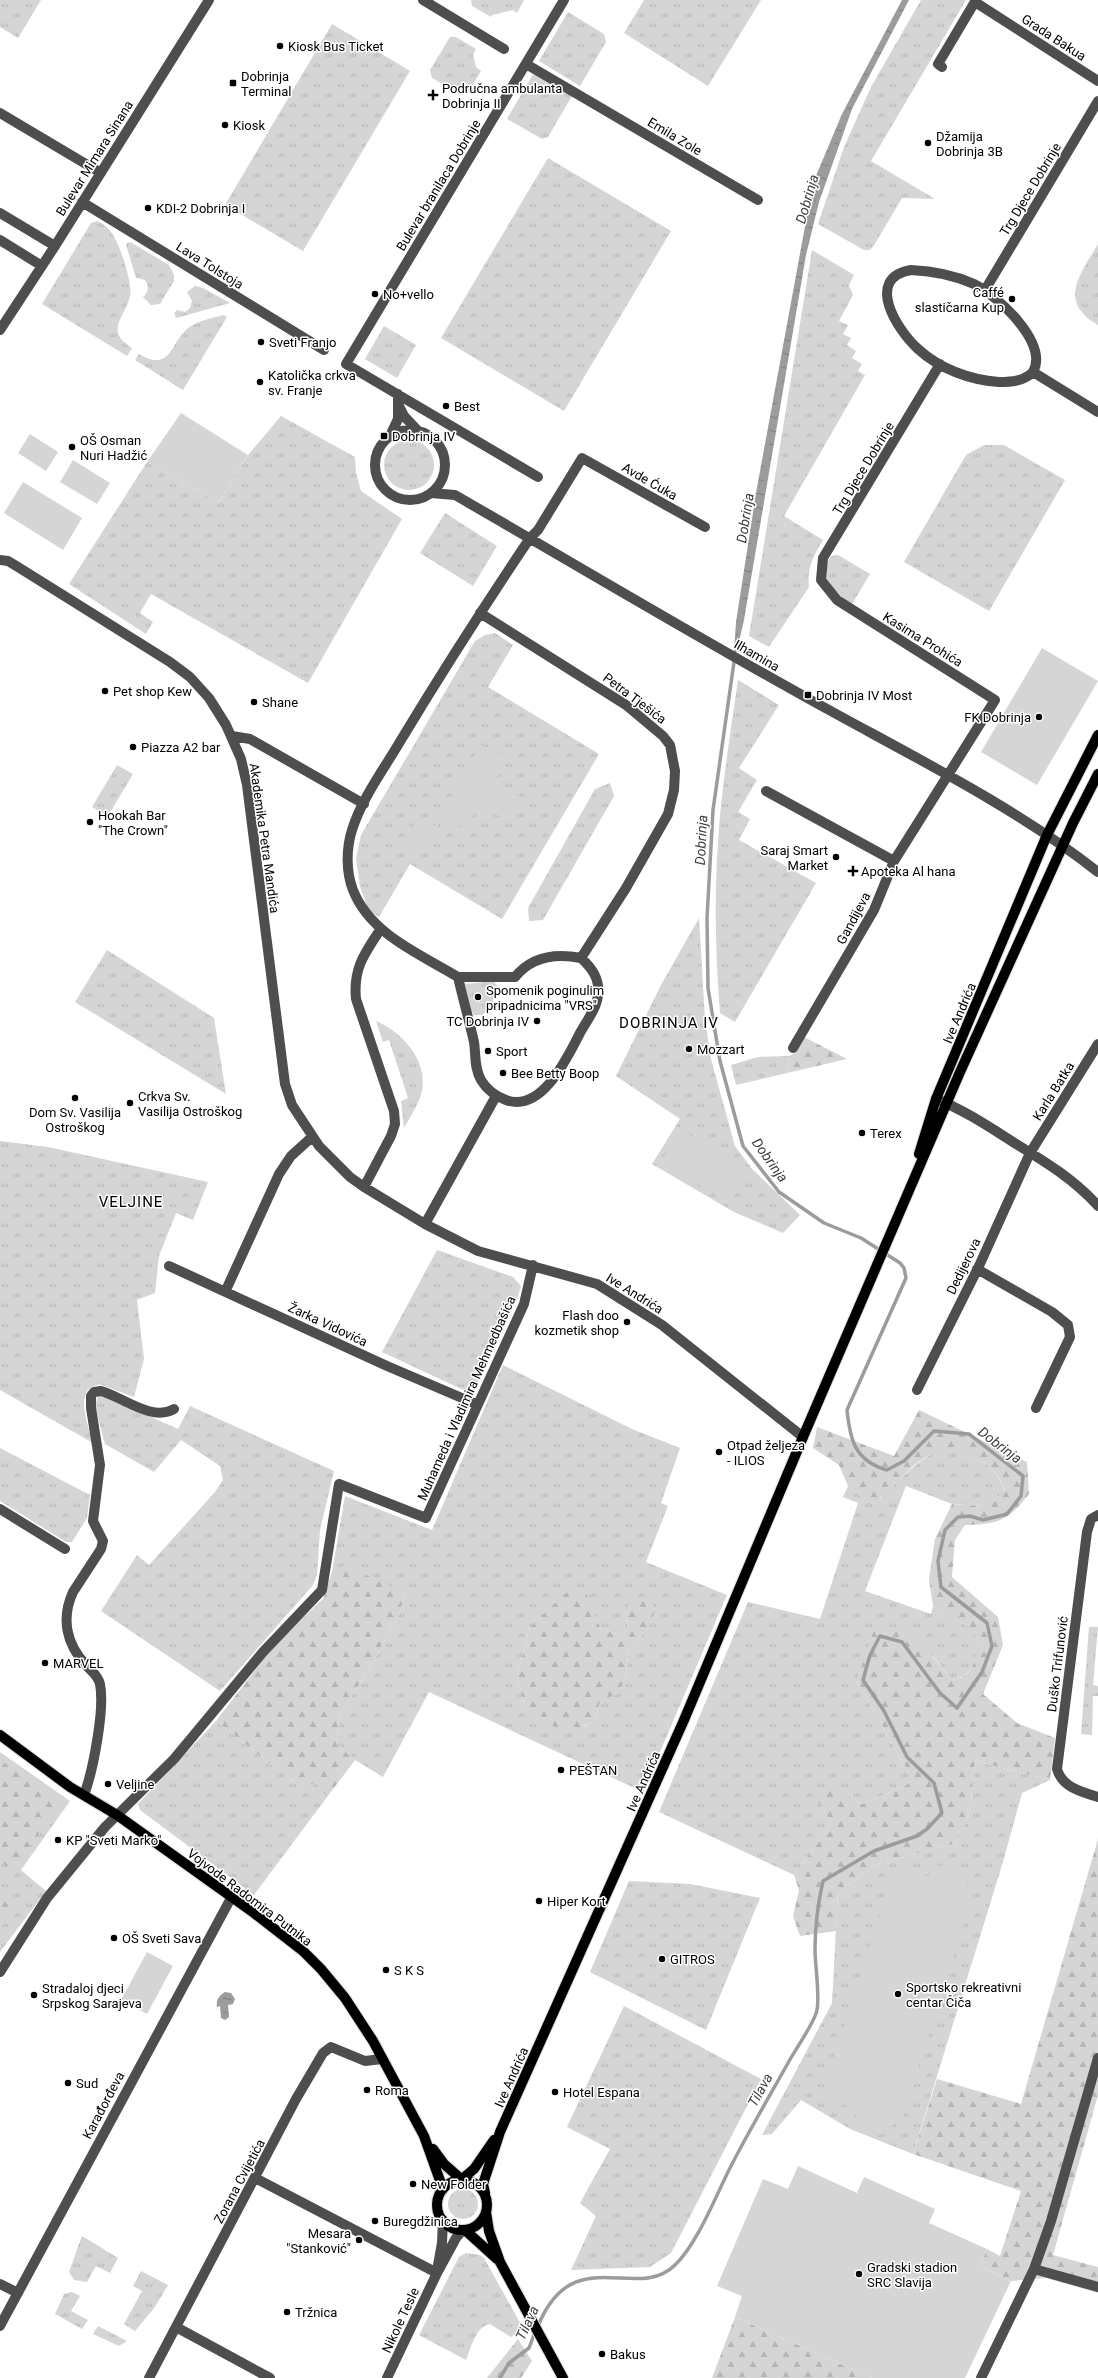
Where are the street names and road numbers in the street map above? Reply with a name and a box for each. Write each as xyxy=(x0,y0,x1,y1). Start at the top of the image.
street label: Grada Bakua xyxy=(1019,11,1089,64)
street label: Bulevar Mimara Sinana xyxy=(53,98,136,219)
street label: Emila Zole xyxy=(645,114,705,159)
street label: Bulevar branilaca Dobrinje xyxy=(393,117,484,254)
street label: Trg Djece Dobrinje xyxy=(997,140,1064,238)
street label: Lava Tolstoja xyxy=(173,239,246,292)
street label: Trg Djece Dobrinje xyxy=(830,419,897,517)
street label: Avde Ćuka xyxy=(620,460,680,503)
street label: Kasima Prohića xyxy=(880,609,965,670)
street label: Ilhamina xyxy=(731,637,782,674)
street label: Petra Tješića xyxy=(600,670,669,727)
street label: Akademika Petra Mandića xyxy=(247,762,282,914)
street label: Gandijeva xyxy=(833,890,873,947)
street label: Ive Andrića xyxy=(940,981,979,1046)
street label: Karla Batka xyxy=(1030,1059,1077,1123)
street label: Dedijerova xyxy=(943,1236,984,1297)
street label: Ive Andrića xyxy=(603,1270,666,1317)
street label: Muhameda i Vladimira Mehmedbašića xyxy=(414,1294,519,1503)
street label: Žarka Vidovića xyxy=(286,1300,370,1349)
street label: Duško Trifunović xyxy=(1044,1615,1071,1713)
street label: Ive Andrića xyxy=(624,1749,663,1814)
street label: Vojvode Radomira Putnika xyxy=(184,1846,315,1949)
street label: Ive Andrića xyxy=(492,2045,531,2110)
street label: Karađorđeva xyxy=(79,2069,127,2141)
street label: Zorana Cvijetića xyxy=(211,2137,268,2226)
street label: Nikole Tesle xyxy=(379,2285,422,2355)

